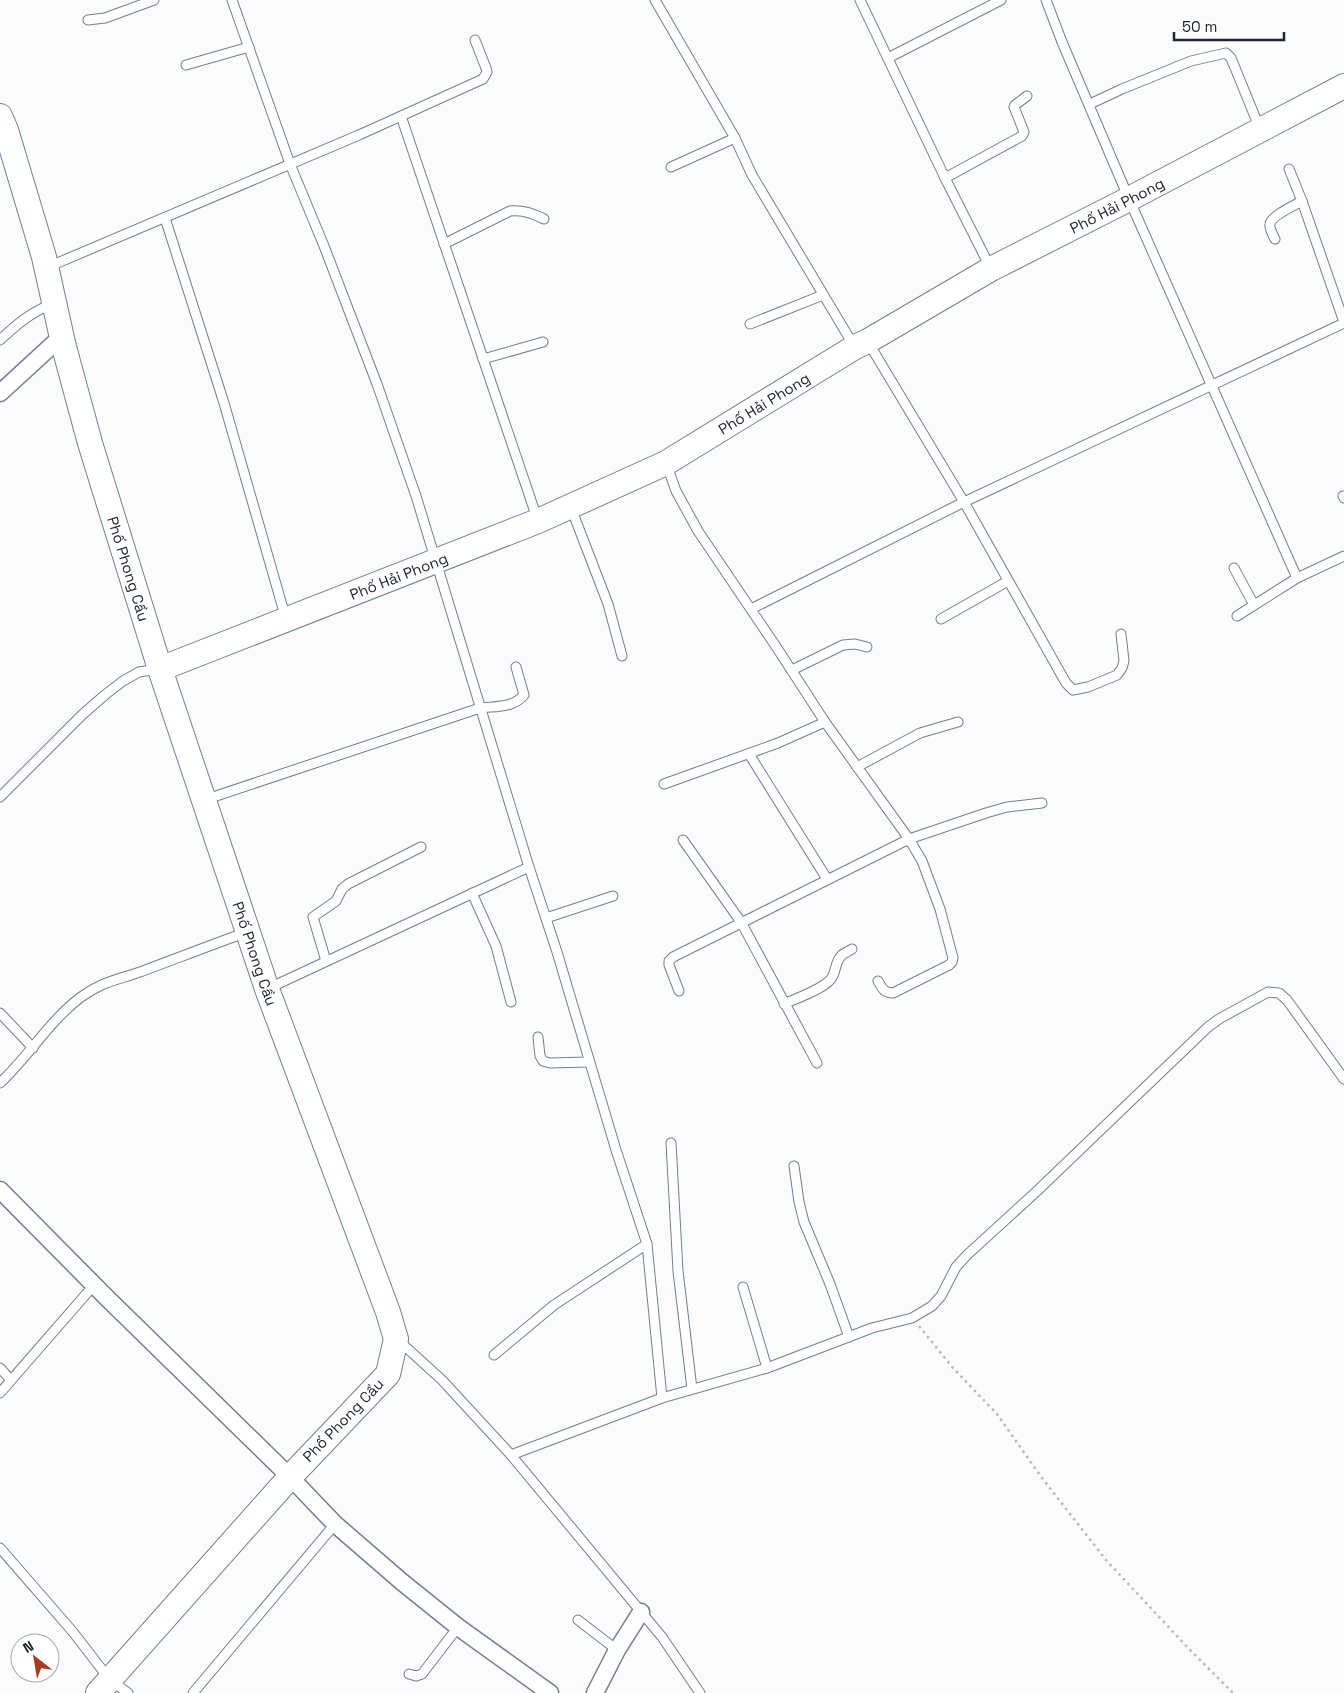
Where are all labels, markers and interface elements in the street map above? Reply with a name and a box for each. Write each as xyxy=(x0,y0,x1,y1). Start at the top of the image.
scale bar xyxy=(1174,10,1284,42)
text: 50 m xyxy=(1182,17,1217,36)
street label: Phố Hải Phong xyxy=(1066,173,1167,237)
street label: Phố Hải Phong xyxy=(714,368,813,438)
street label: Phố Phong Cầu xyxy=(104,514,154,623)
street label: Phố Hải Phong xyxy=(347,548,450,603)
street label: Phố Phong Cầu xyxy=(229,899,282,1008)
street label: Phố Phong Cầu xyxy=(298,1374,388,1466)
north arrow xyxy=(10,1633,60,1683)
text: N xyxy=(20,1637,37,1657)

